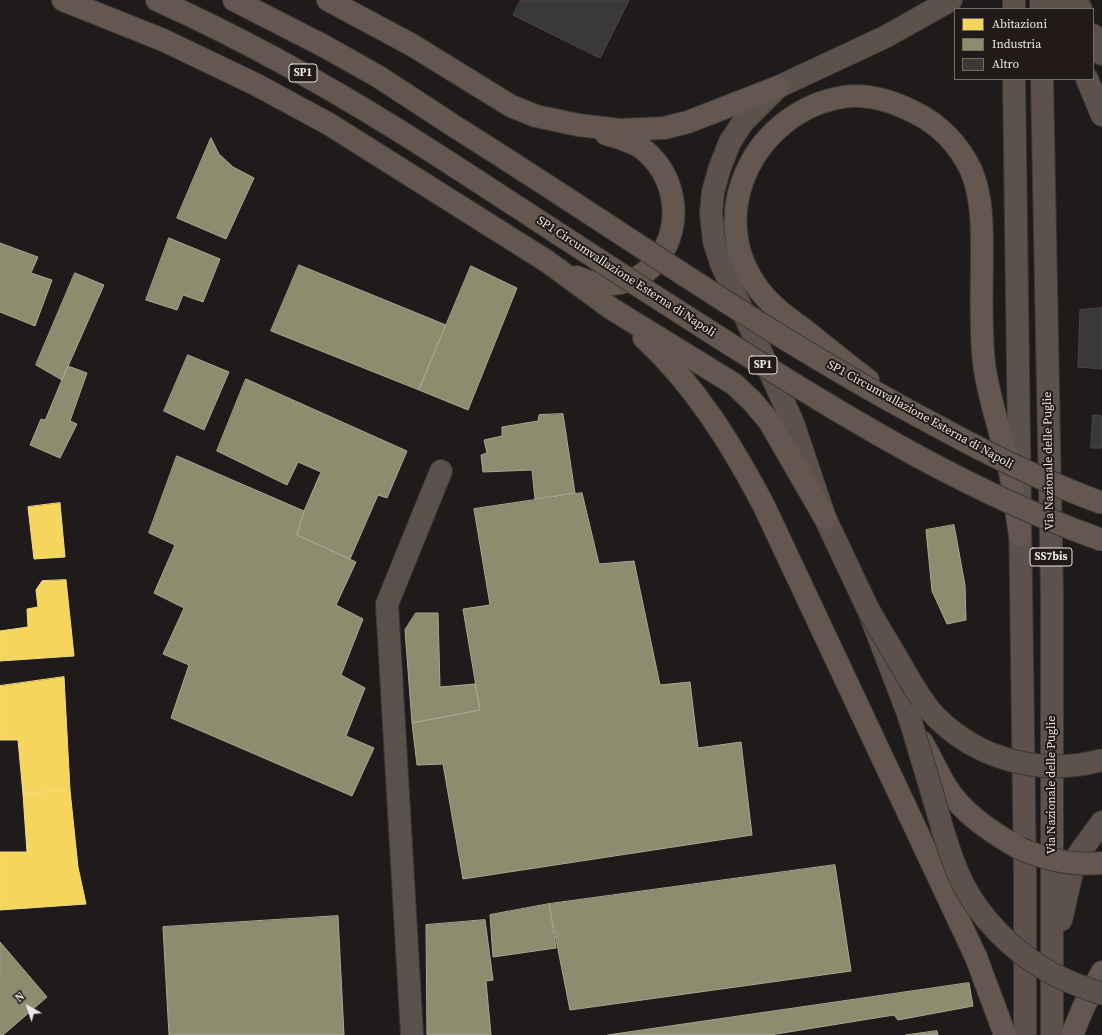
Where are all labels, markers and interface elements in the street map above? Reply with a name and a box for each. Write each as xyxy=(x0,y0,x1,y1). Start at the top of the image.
legend xyxy=(954,8,1094,80)
text: Abitazioni xyxy=(992,16,1047,32)
text: Industria xyxy=(992,36,1041,52)
text: Altro xyxy=(992,56,1019,72)
road number: SP1 xyxy=(289,64,317,82)
street label: SP1 Circumvallazione Esterna di Napoli xyxy=(534,214,718,340)
road number: SP1 xyxy=(749,356,777,374)
street label: SP1 Circumvallazione Esterna di Napoli xyxy=(825,358,1015,472)
street label: Via Nazionale delle Puglie xyxy=(1041,392,1057,530)
road number: SS7bis xyxy=(1030,548,1072,566)
street label: Via Nazionale delle Puglie xyxy=(1045,716,1059,854)
north arrow xyxy=(8,987,48,1027)
text: N xyxy=(12,989,28,1006)

